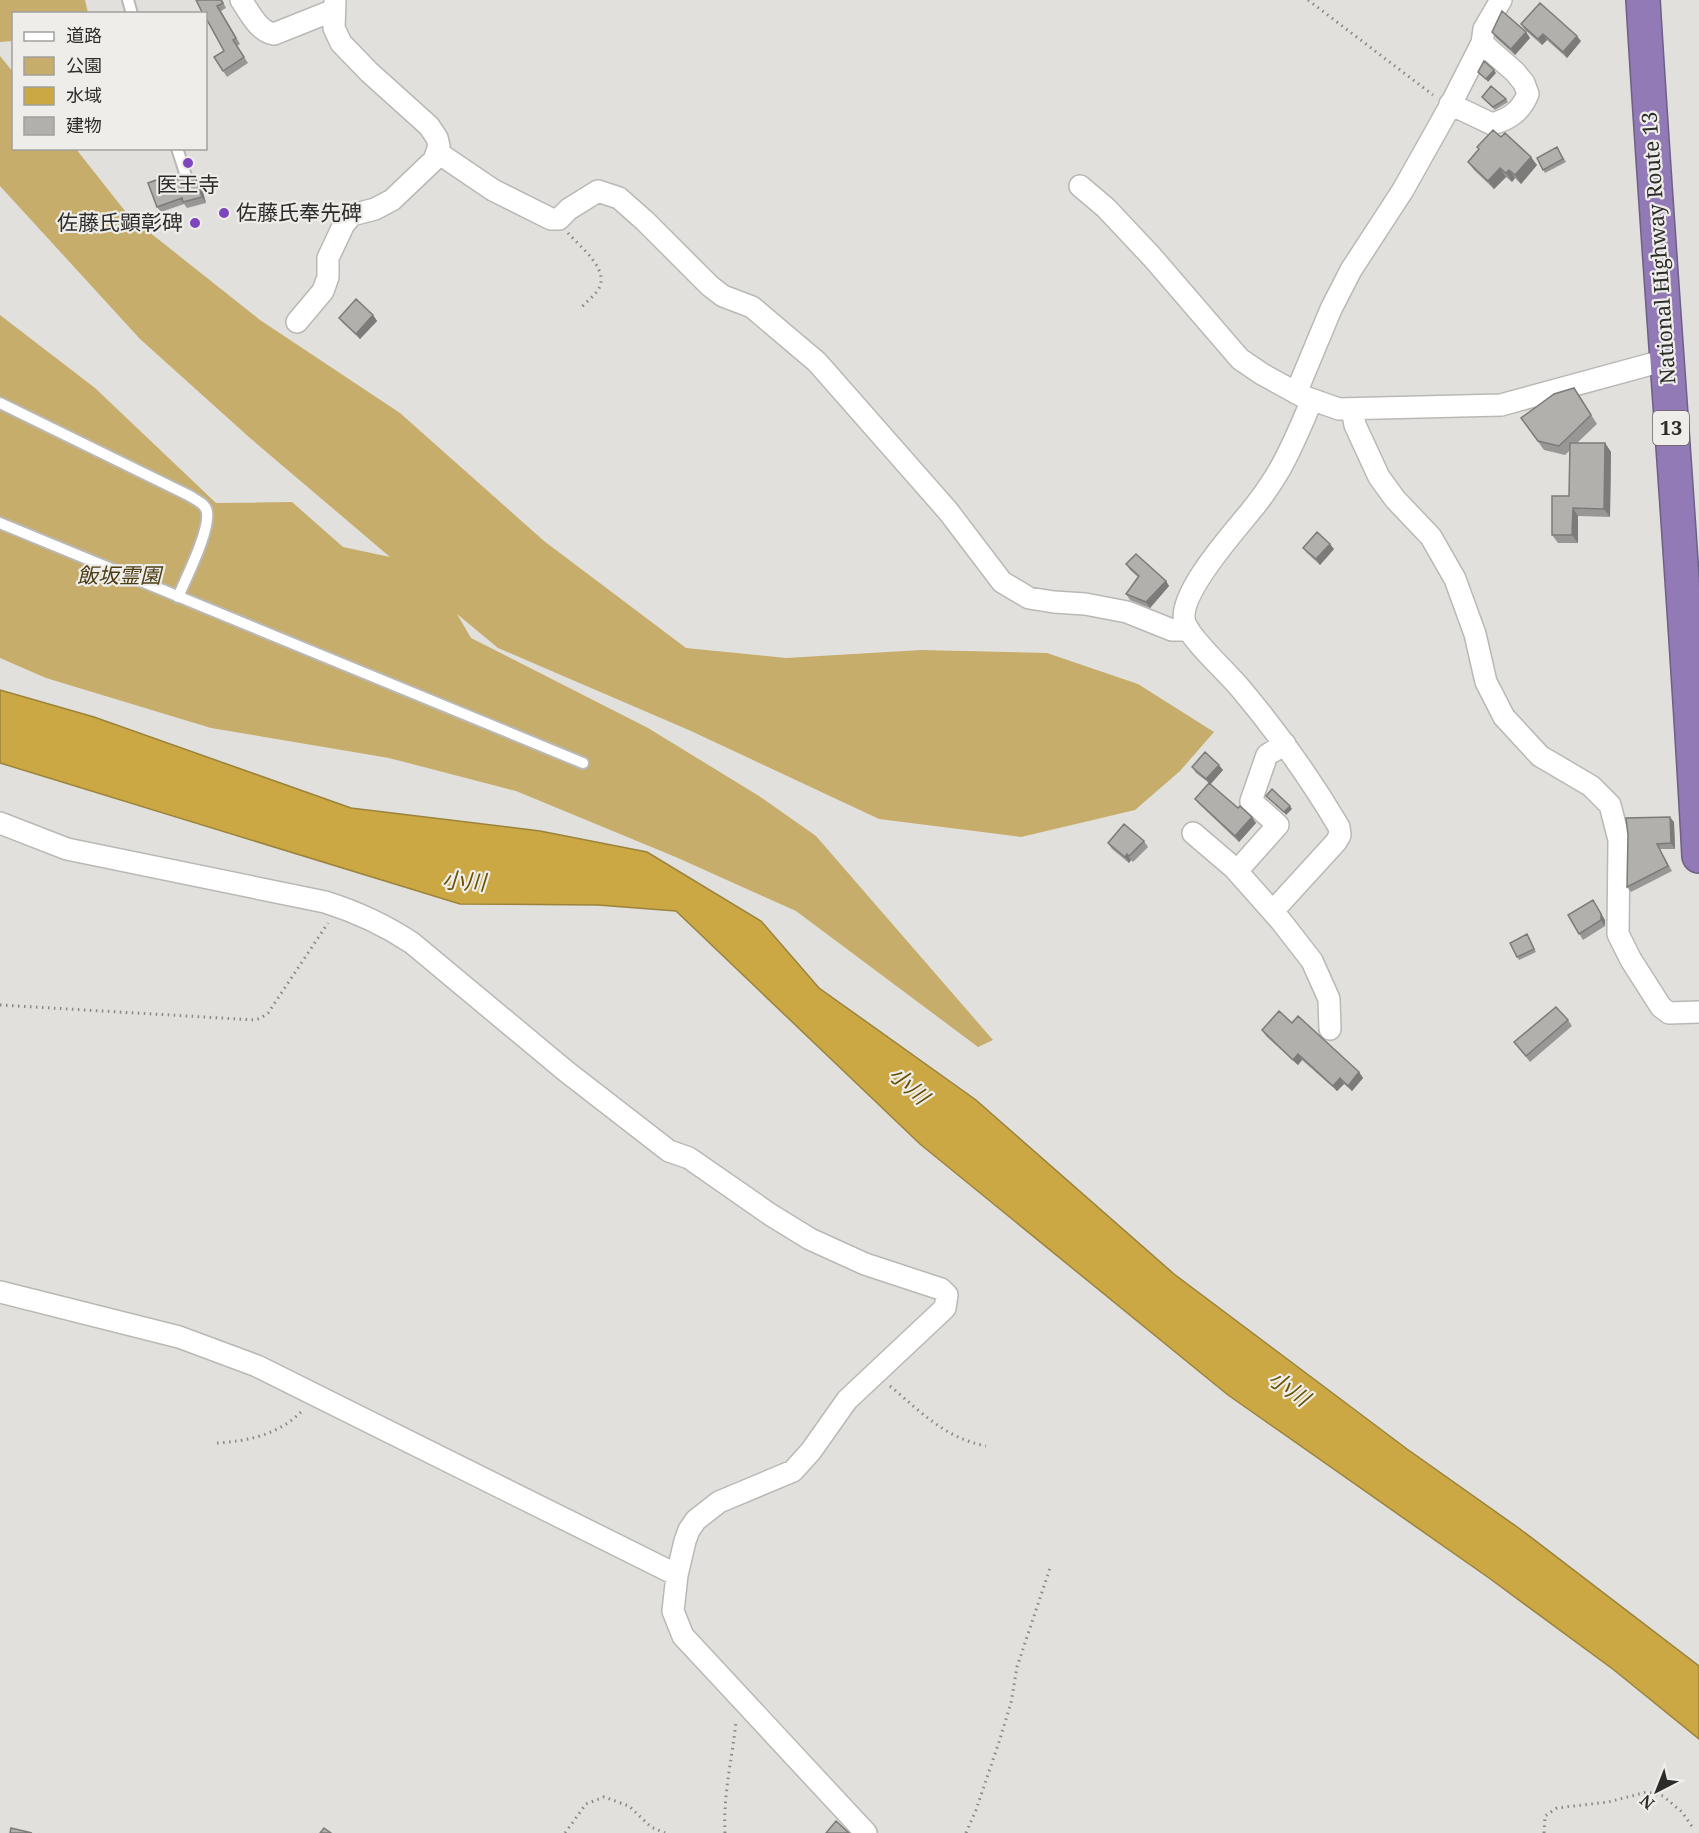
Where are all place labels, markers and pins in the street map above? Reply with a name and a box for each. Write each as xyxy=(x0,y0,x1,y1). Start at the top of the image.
marker: 医王寺 xyxy=(181,156,195,170)
place label: 医王寺 xyxy=(157,170,220,198)
place label: 佐藤氏奉先碑 xyxy=(236,198,362,226)
marker: 佐藤氏奉先碑 xyxy=(217,206,231,220)
place label: 佐藤氏顕彰碑 xyxy=(57,208,183,236)
marker: 佐藤氏顕彰碑 xyxy=(188,216,202,230)

